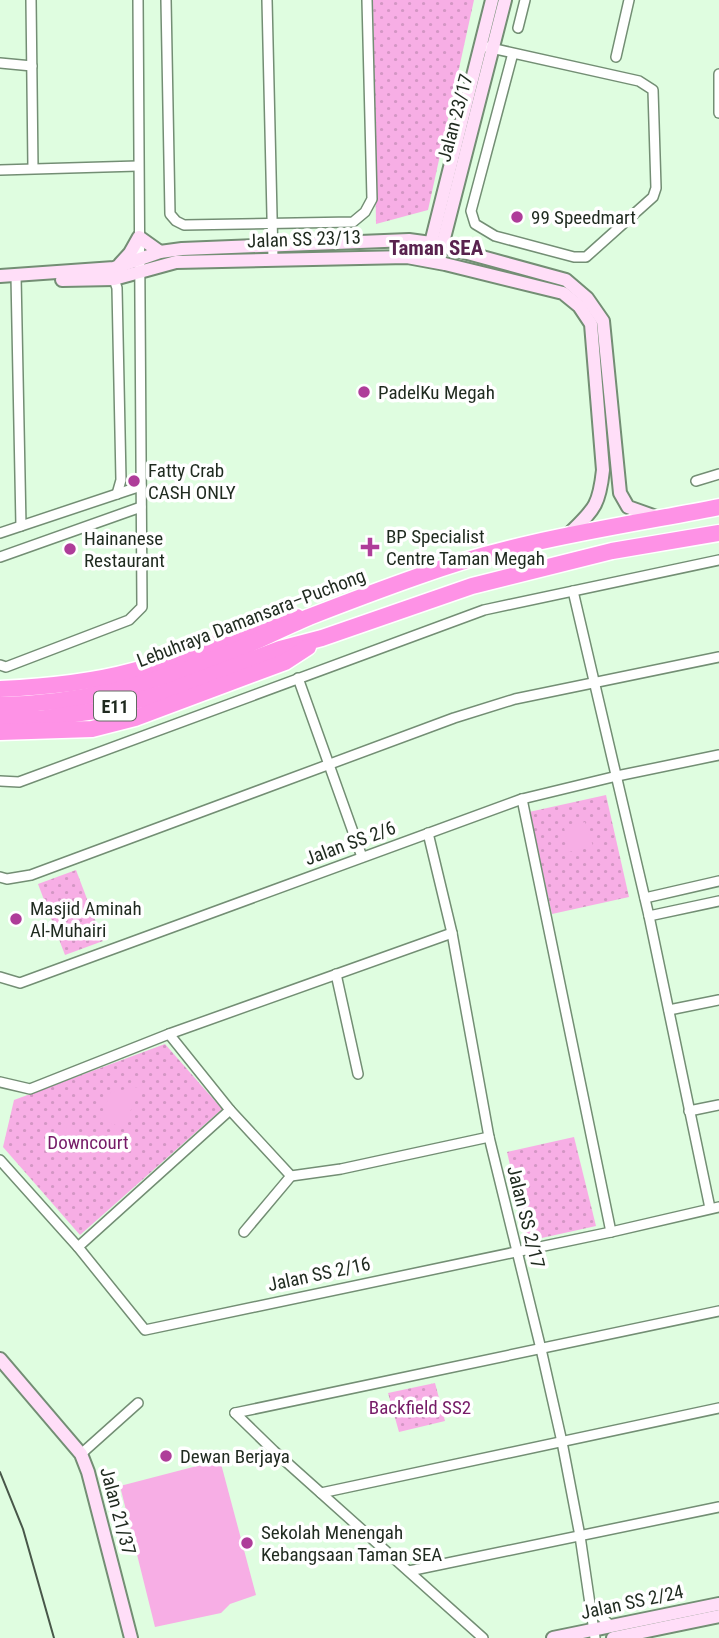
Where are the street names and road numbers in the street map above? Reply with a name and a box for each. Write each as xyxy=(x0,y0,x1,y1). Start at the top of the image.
street label: Jalan 23/17 xyxy=(432,72,478,164)
street label: Jalan SS 23/13 xyxy=(247,226,361,252)
street label: Lebuhraya Damansara–Puchong xyxy=(134,564,368,672)
road number: E11 xyxy=(94,692,136,720)
street label: Jalan SS 2/6 xyxy=(301,816,399,870)
street label: Jalan SS 2/17 xyxy=(502,1163,550,1271)
street label: Jalan SS 2/16 xyxy=(265,1252,373,1296)
street label: Jalan 21/37 xyxy=(95,1465,141,1557)
street label: Jalan SS 2/24 xyxy=(578,1580,686,1624)

